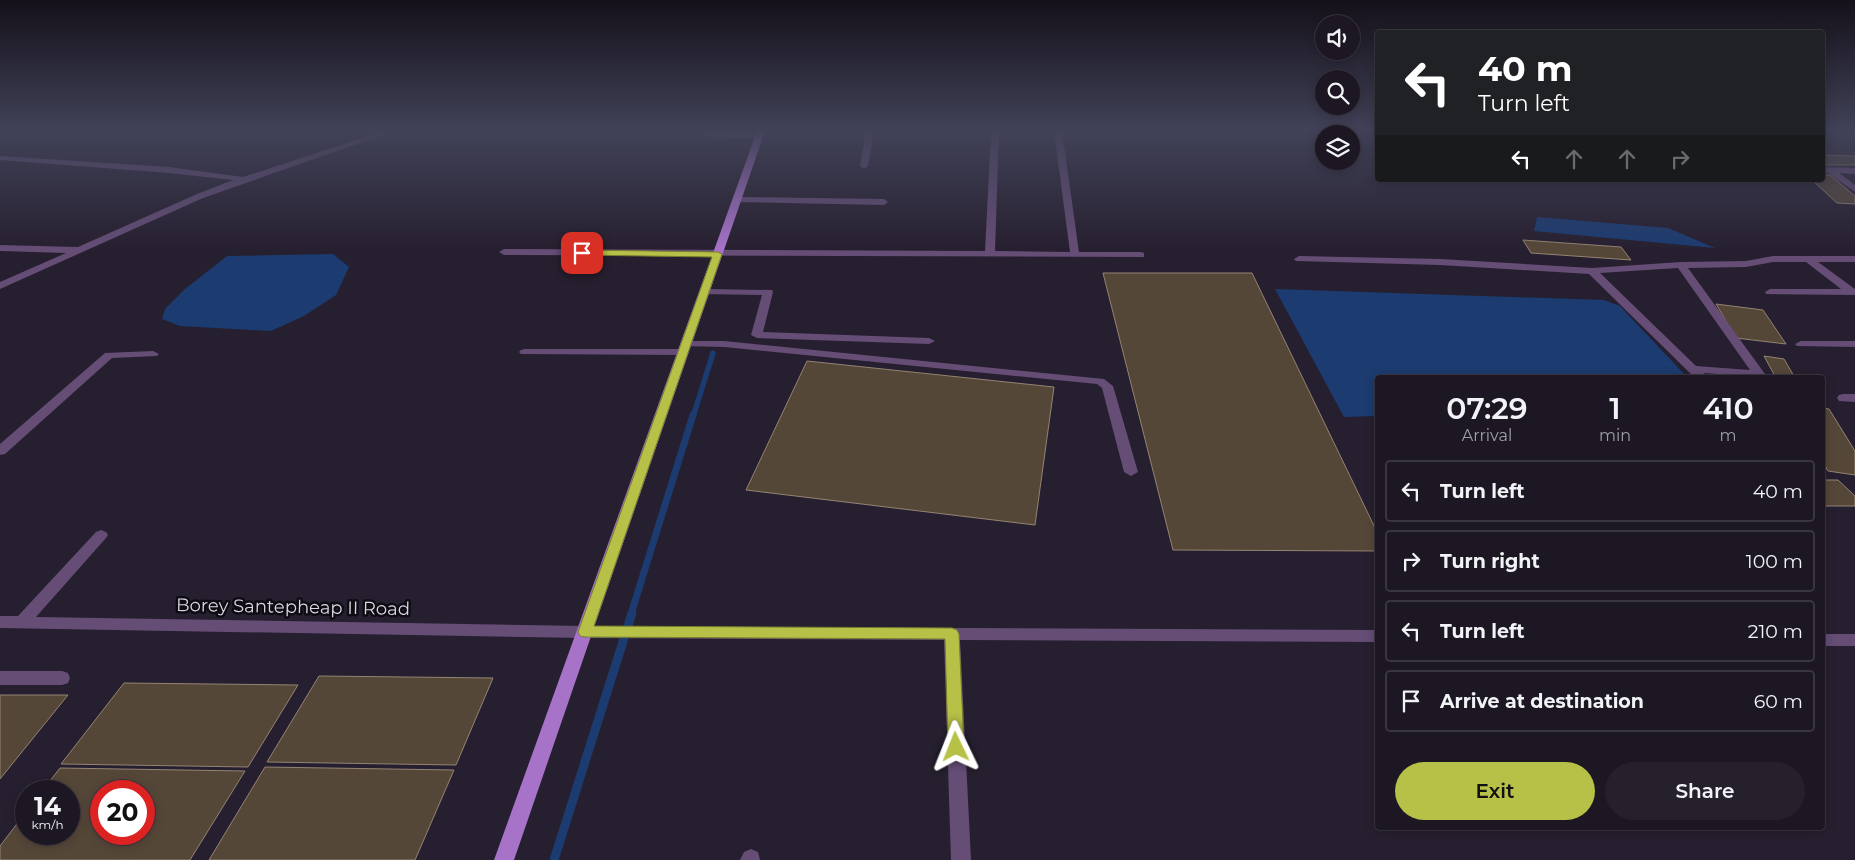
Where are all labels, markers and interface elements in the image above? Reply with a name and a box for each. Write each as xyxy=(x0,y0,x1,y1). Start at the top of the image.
map controls xyxy=(1315,15,1360,170)
button: sound xyxy=(1315,15,1360,60)
text: 40 m xyxy=(1478,47,1573,90)
icon: left xyxy=(1395,50,1460,115)
button: search xyxy=(1315,70,1360,115)
text: Turn left xyxy=(1478,90,1570,117)
button: layers xyxy=(1315,125,1360,170)
icon: left xyxy=(1507,145,1535,173)
icon: ahead xyxy=(1560,145,1588,173)
icon: ahead xyxy=(1613,145,1641,173)
icon: right xyxy=(1666,145,1694,173)
pin xyxy=(561,232,603,274)
icon: arrive xyxy=(568,239,596,267)
text: 07:29 xyxy=(1446,390,1528,427)
text: 1 xyxy=(1609,390,1621,427)
text: 410 xyxy=(1702,390,1754,427)
text: Arrival xyxy=(1462,426,1512,445)
text: min xyxy=(1599,426,1631,445)
text: m xyxy=(1720,426,1737,445)
icon: left xyxy=(1397,477,1425,505)
text: Turn left xyxy=(1440,480,1525,503)
text: 40 m xyxy=(1753,480,1803,503)
icon: right xyxy=(1397,547,1425,575)
text: Turn right xyxy=(1440,550,1540,573)
text: 100 m xyxy=(1746,550,1803,573)
street label: Borey Santepheap II Road xyxy=(176,594,410,620)
icon: left xyxy=(1397,617,1425,645)
text: Turn left xyxy=(1440,620,1525,643)
text: 210 m xyxy=(1748,620,1803,643)
icon: arrive xyxy=(1397,687,1425,715)
text: Arrive at destination xyxy=(1440,690,1644,713)
text: 60 m xyxy=(1754,690,1803,713)
position arrow xyxy=(929,720,981,772)
button: Exit xyxy=(1395,762,1595,820)
button: Share xyxy=(1605,762,1805,820)
speed limit sign: 20 xyxy=(90,780,155,845)
text: 14 xyxy=(34,791,61,821)
text: km/h xyxy=(31,817,64,832)

